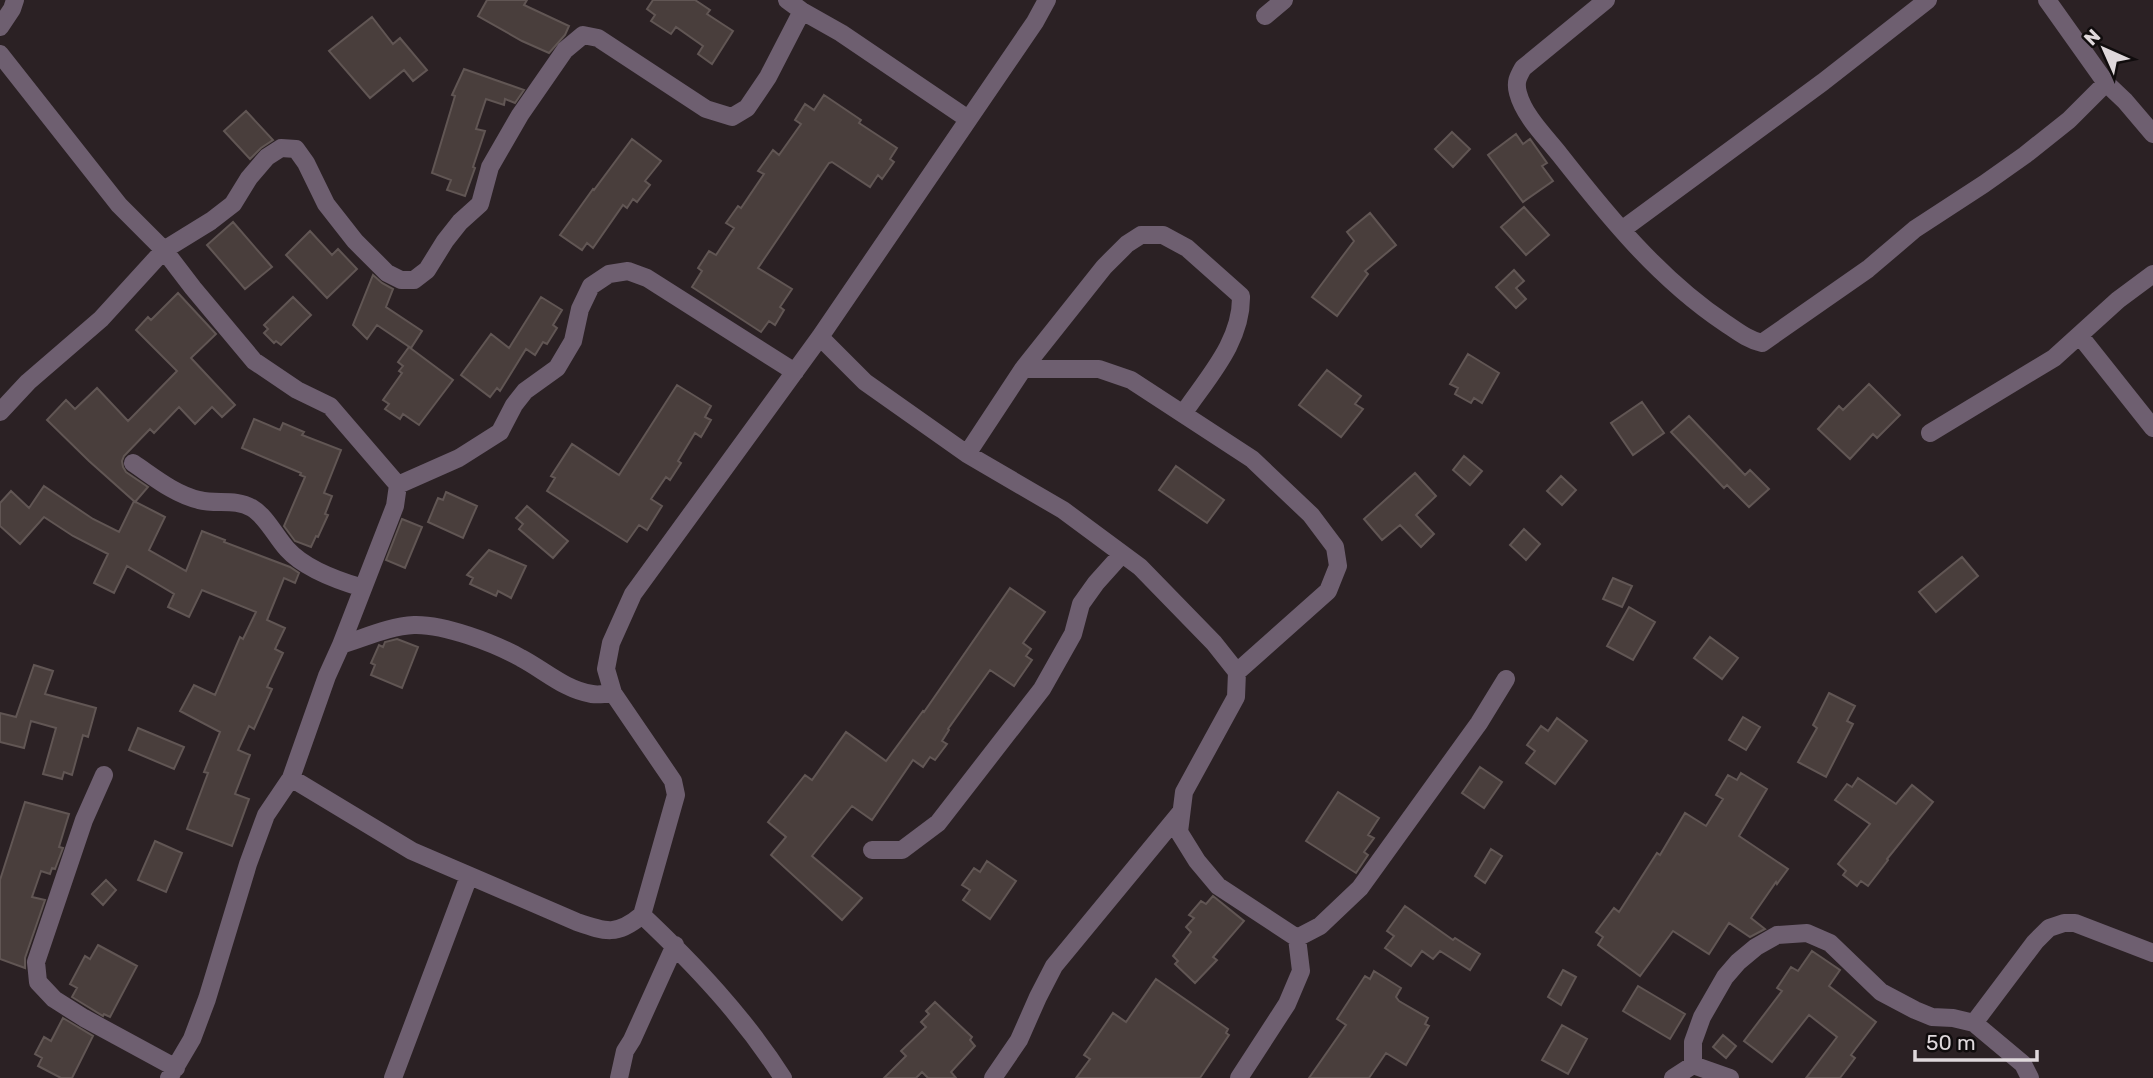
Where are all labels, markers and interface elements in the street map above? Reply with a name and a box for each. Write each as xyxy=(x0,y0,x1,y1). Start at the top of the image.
north arrow xyxy=(2069,14,2139,84)
text: N xyxy=(2079,24,2105,50)
scale bar xyxy=(1915,1018,2038,1062)
text: 50 m xyxy=(1926,1030,1976,1055)

